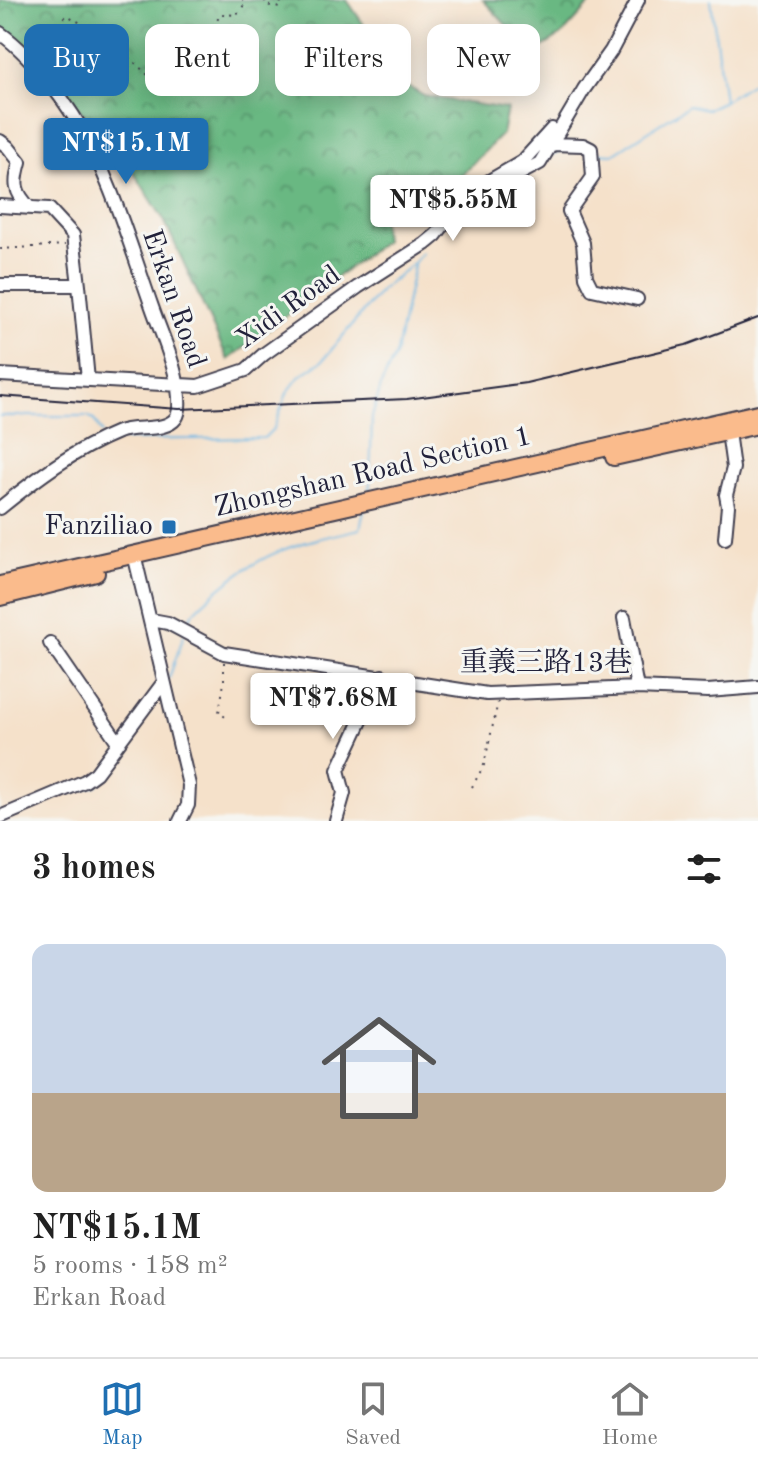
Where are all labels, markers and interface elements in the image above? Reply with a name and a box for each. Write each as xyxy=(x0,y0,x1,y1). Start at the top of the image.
chip: Buy xyxy=(24,24,129,96)
chip: Rent xyxy=(145,24,259,96)
chip: Filters xyxy=(275,24,411,96)
chip: New xyxy=(427,24,540,96)
pin: NT$15.1M xyxy=(43,118,209,186)
text: NT$15.1M xyxy=(61,131,191,157)
pin: NT$5.55M xyxy=(370,175,536,243)
text: NT$5.55M xyxy=(388,188,518,214)
street label: Erkan Road xyxy=(136,226,210,372)
street label: Xidi Road xyxy=(232,261,346,355)
street label: Zhongshan Road Section 1 xyxy=(212,423,534,523)
place label: Fanziliao xyxy=(44,513,153,541)
marker: Fanziliao xyxy=(160,518,178,536)
street label: 重義三路13巷 xyxy=(460,647,632,678)
pin: NT$7.68M xyxy=(250,673,416,741)
text: NT$7.68M xyxy=(268,686,398,712)
icon: filters xyxy=(682,847,726,891)
text: 3 homes xyxy=(32,852,155,886)
icon: home xyxy=(307,996,451,1140)
text: NT$15.1M xyxy=(32,1212,201,1246)
text: 5 rooms · 158 m² xyxy=(32,1253,228,1279)
text: Erkan Road xyxy=(32,1285,166,1311)
tab: Map xyxy=(100,1377,144,1452)
tab: Saved xyxy=(345,1377,401,1452)
tab: Home xyxy=(602,1377,658,1452)

